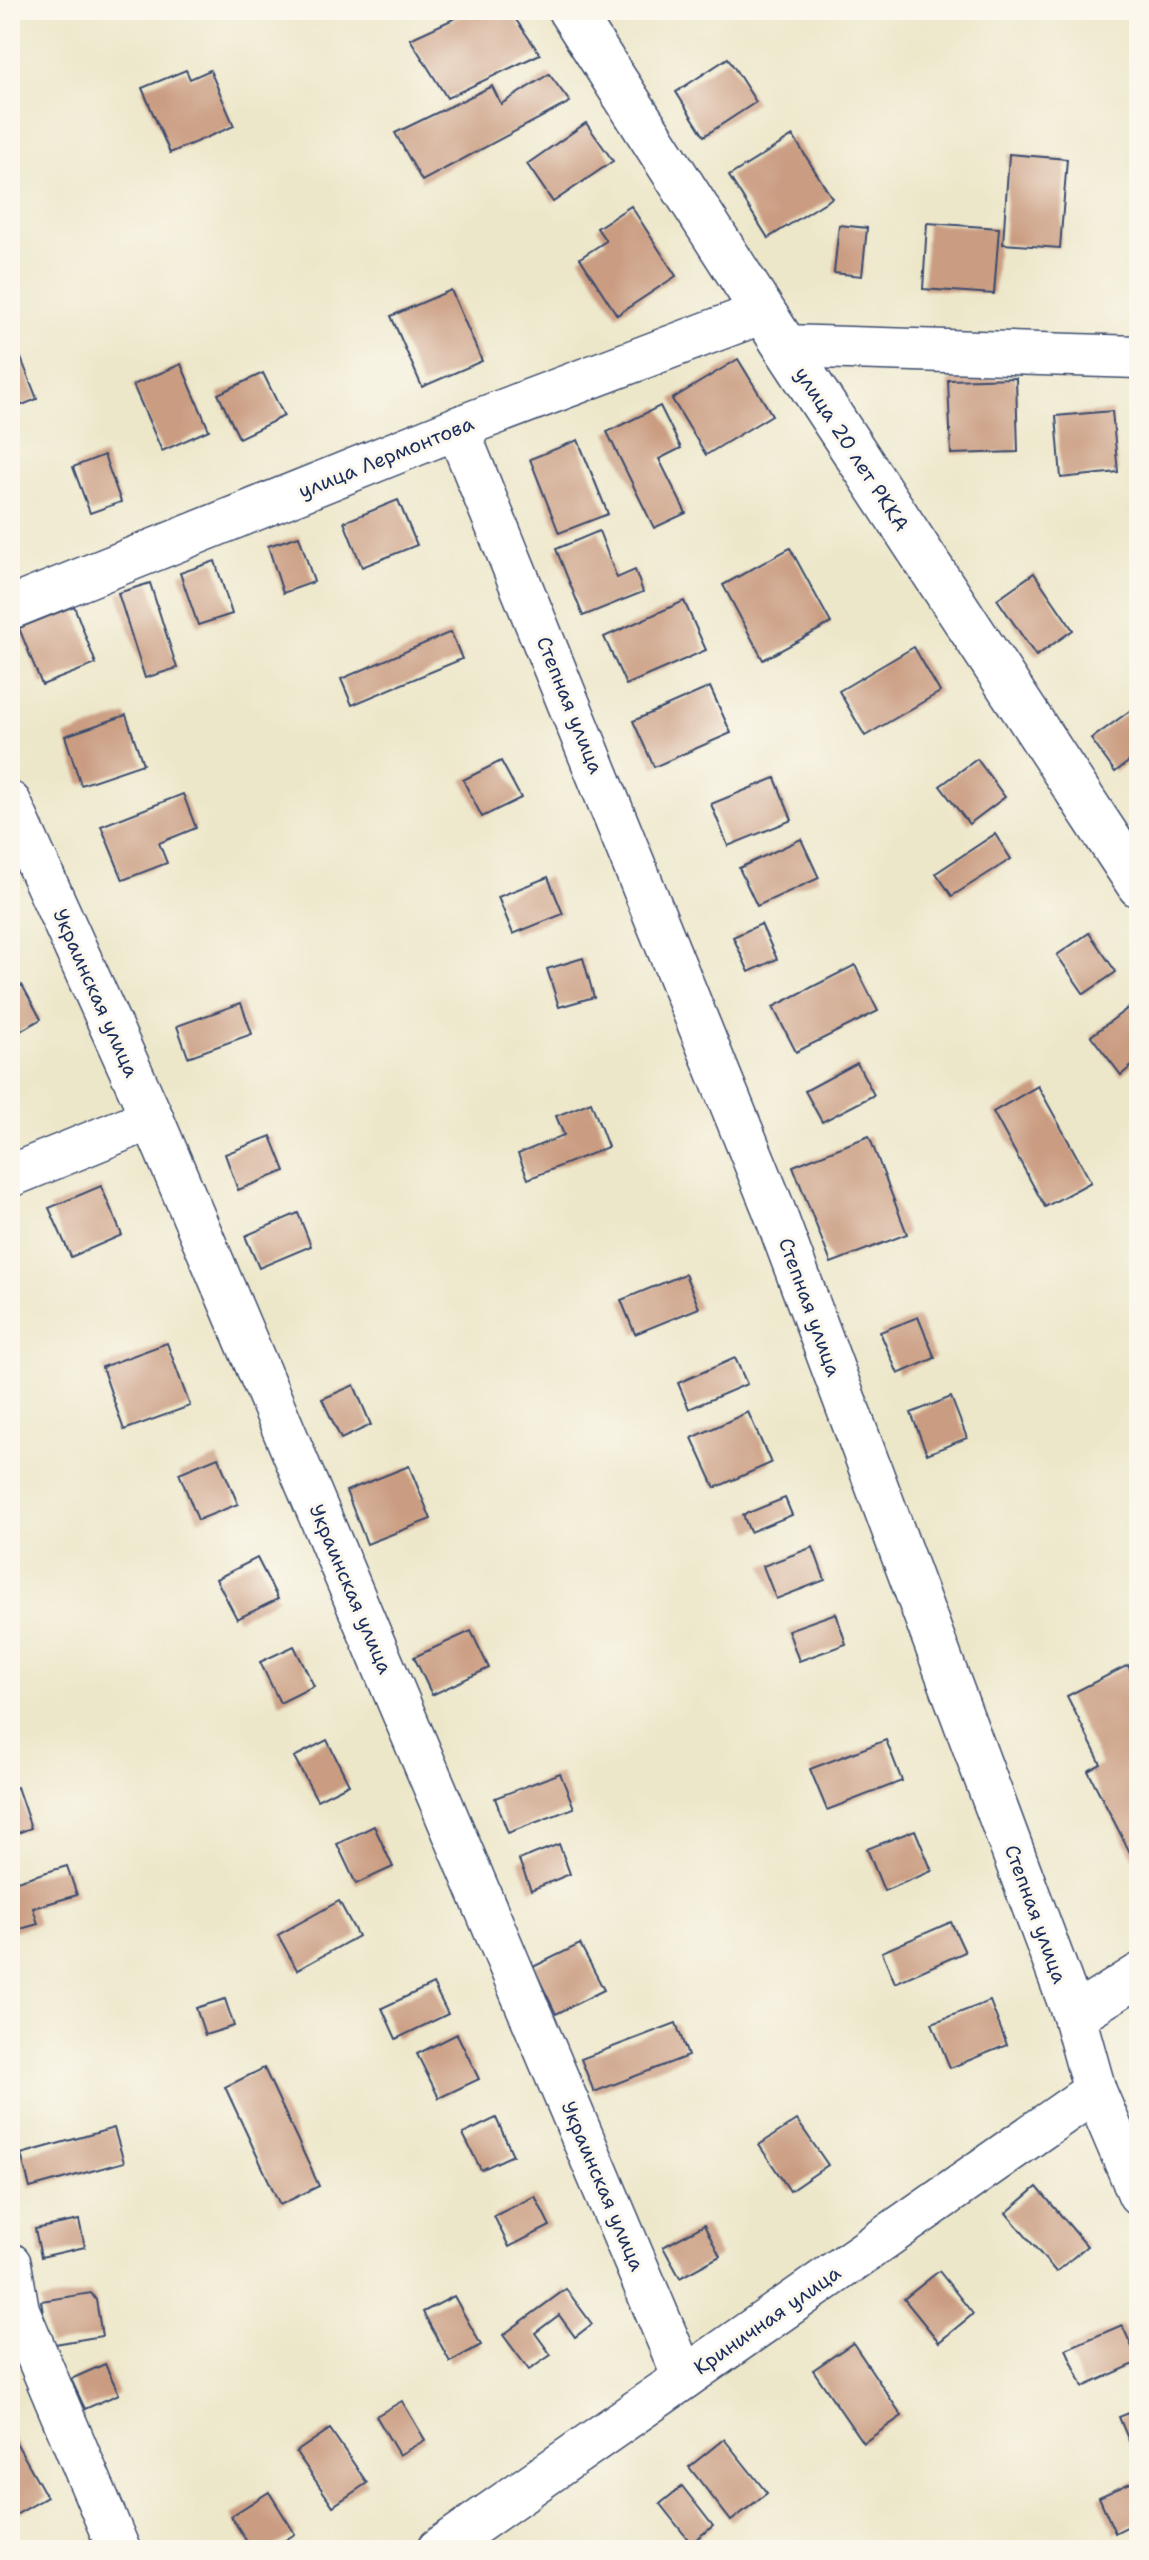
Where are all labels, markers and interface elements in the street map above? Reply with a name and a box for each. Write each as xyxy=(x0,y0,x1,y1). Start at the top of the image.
street label: улица 20 лет РККА xyxy=(789,362,915,536)
street label: улица Лермонтова xyxy=(295,410,478,504)
street label: Степная улица xyxy=(531,633,610,778)
street label: Украинская улица xyxy=(47,905,145,1082)
street label: Степная улица xyxy=(773,1234,847,1380)
street label: Украинская улица xyxy=(304,1500,399,1678)
street label: Степная улица xyxy=(999,1841,1073,1987)
street label: Украинская улица xyxy=(556,2097,651,2275)
street label: Криничная улица xyxy=(688,2259,846,2380)

